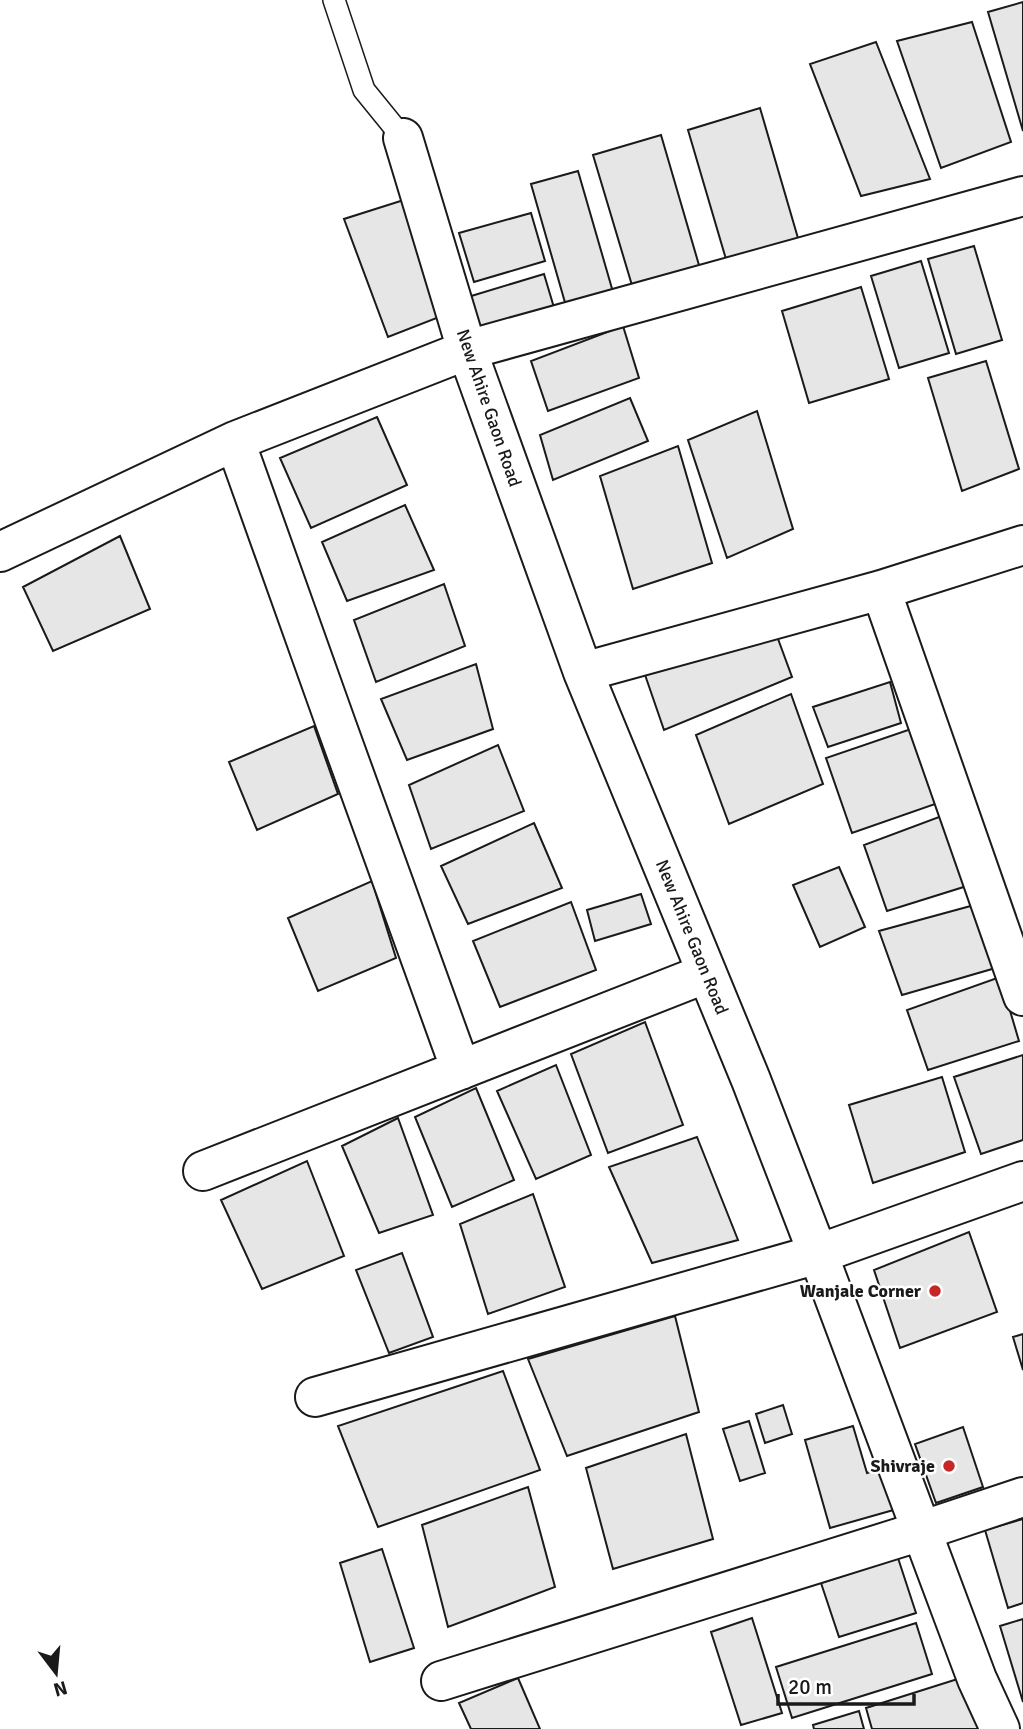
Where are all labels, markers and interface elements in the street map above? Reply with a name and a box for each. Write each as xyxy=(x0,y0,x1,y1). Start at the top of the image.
street label: New Ahire Gaon Road xyxy=(452,326,526,490)
street label: New Ahire Gaon Road xyxy=(651,856,733,1018)
place label: Wanjale Corner xyxy=(800,1280,922,1302)
marker: Wanjale Corner xyxy=(927,1283,943,1299)
place label: Shivraje xyxy=(871,1455,935,1477)
marker: Shivraje xyxy=(941,1458,957,1474)
north arrow xyxy=(21,1638,91,1708)
scale bar xyxy=(778,1662,914,1706)
text: 20 m xyxy=(788,1674,832,1700)
text: N xyxy=(51,1675,70,1702)

